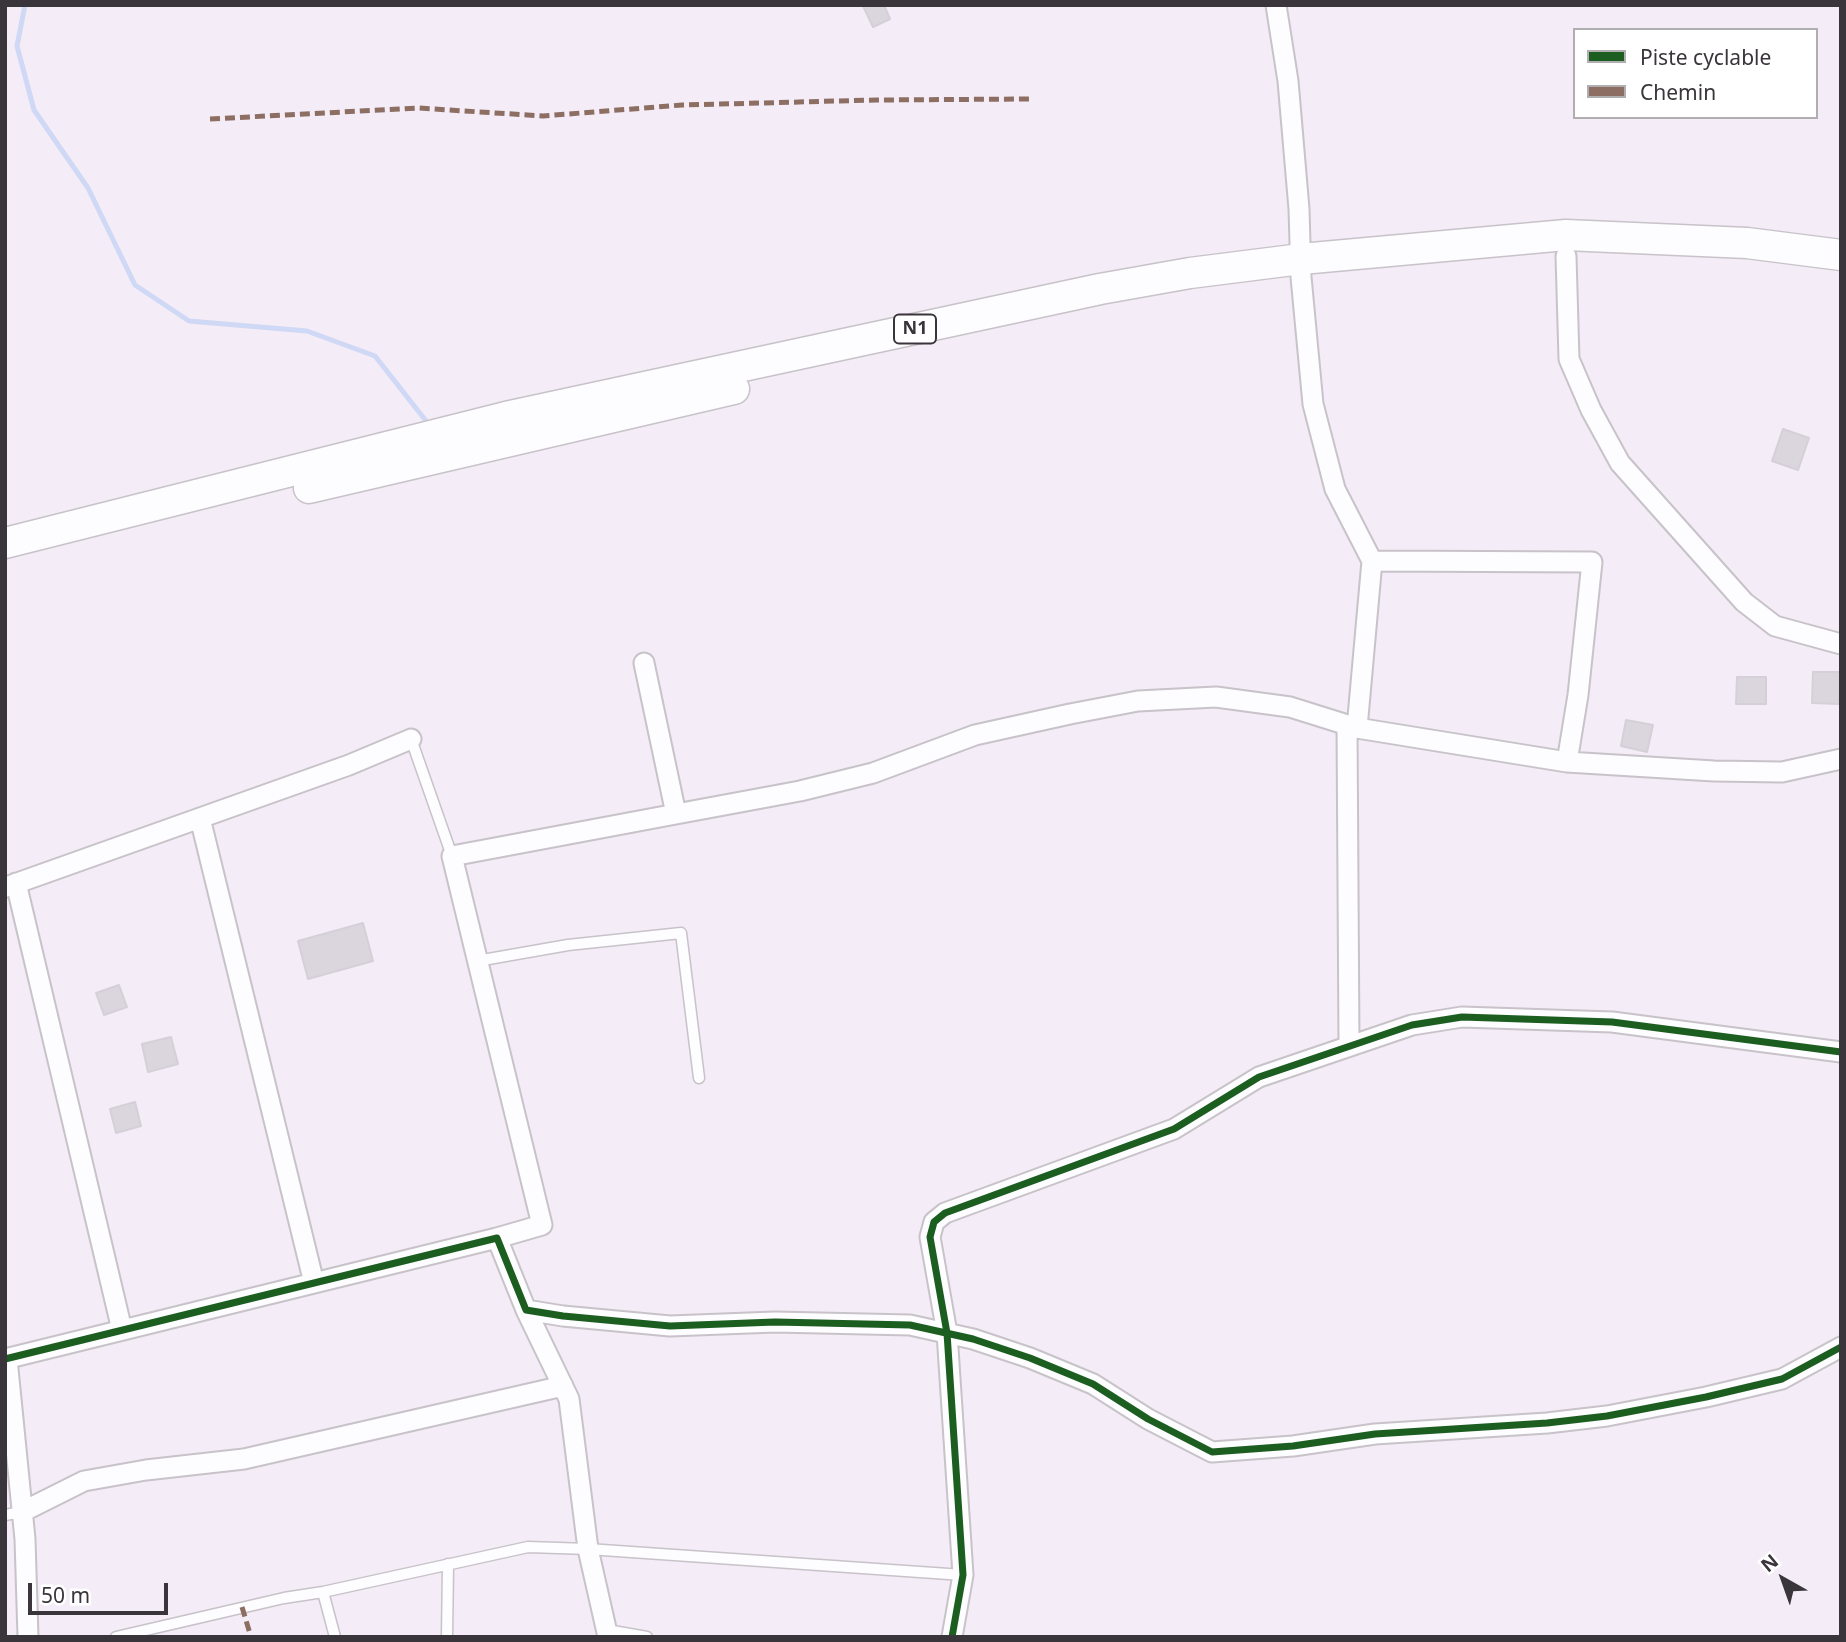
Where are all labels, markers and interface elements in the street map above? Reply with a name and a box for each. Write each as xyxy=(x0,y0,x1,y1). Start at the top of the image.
legend xyxy=(1573,28,1818,119)
text: Piste cyclable xyxy=(1640,43,1771,71)
text: Chemin xyxy=(1640,78,1716,106)
road number: N1 xyxy=(894,314,936,344)
north arrow xyxy=(1748,1544,1818,1614)
text: N xyxy=(1755,1548,1784,1578)
scale bar xyxy=(32,1568,172,1612)
text: 50 m xyxy=(41,1581,90,1609)

